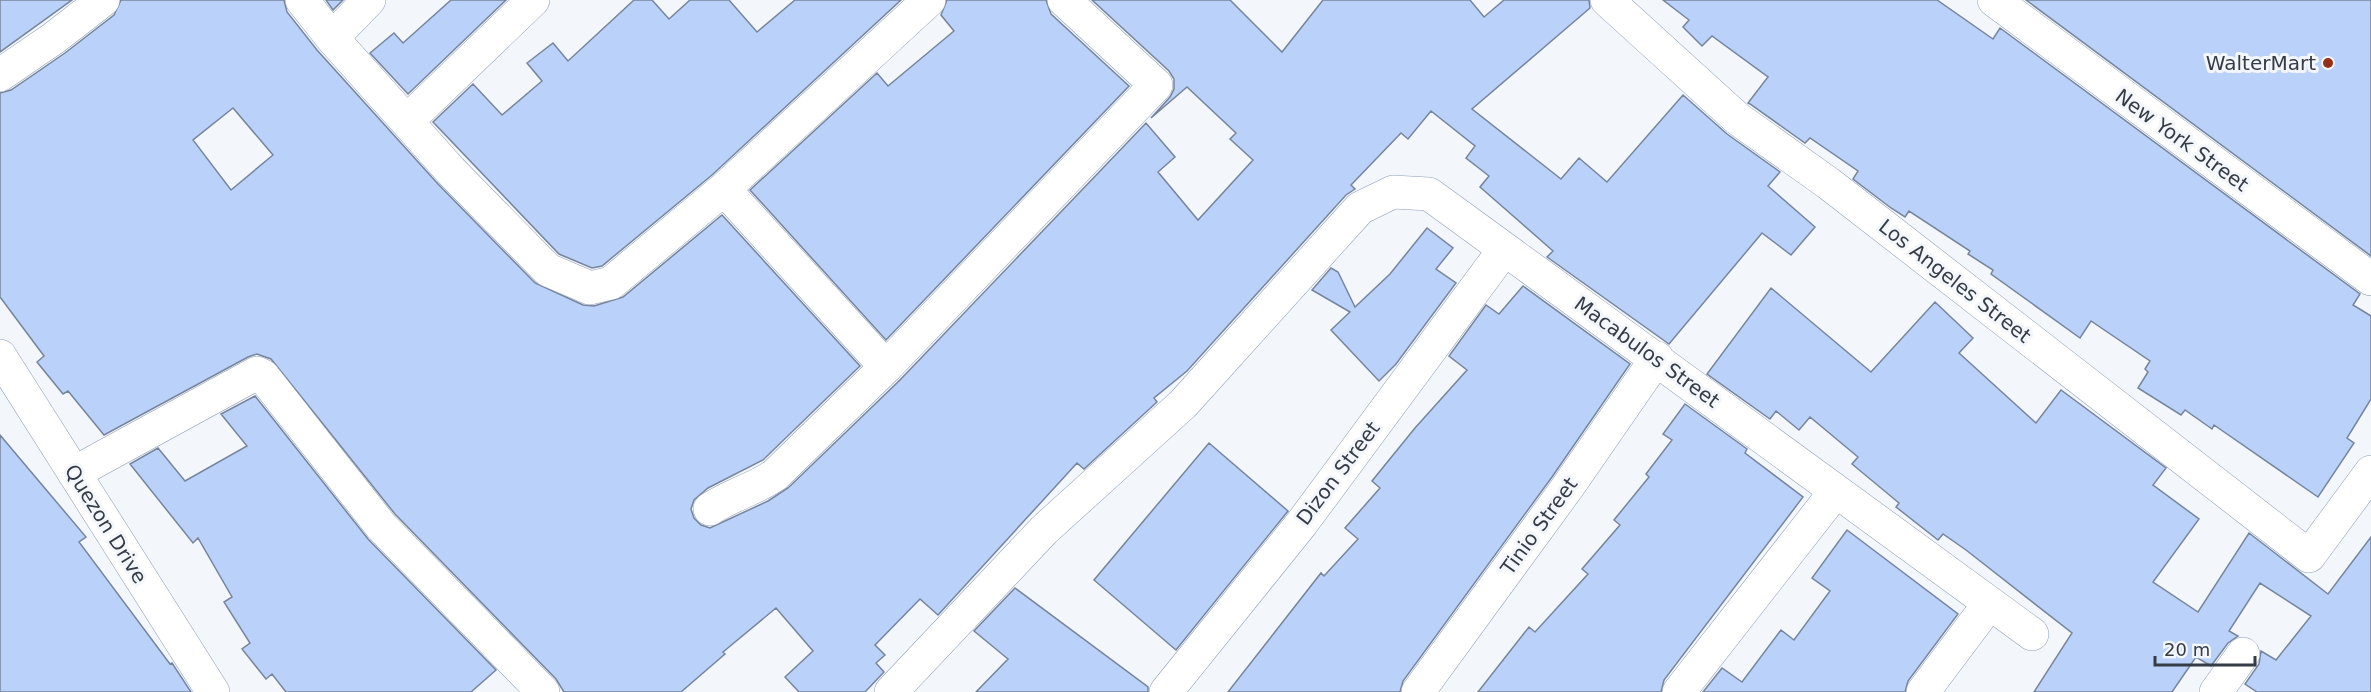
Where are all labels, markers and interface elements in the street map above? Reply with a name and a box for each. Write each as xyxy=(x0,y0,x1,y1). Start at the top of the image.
place label: WalterMart xyxy=(2206,51,2316,75)
marker: WalterMart xyxy=(2321,56,2335,70)
street label: New York Street xyxy=(2111,84,2253,196)
street label: Los Angeles Street xyxy=(1874,214,2036,348)
street label: Macabulos Street xyxy=(1570,291,1724,413)
street label: Dizon Street xyxy=(1291,416,1385,530)
street label: Quezon Drive xyxy=(60,460,152,588)
street label: Tinio Street xyxy=(1495,472,1583,580)
scale bar xyxy=(2155,629,2256,667)
text: 20 m xyxy=(2164,639,2210,660)

